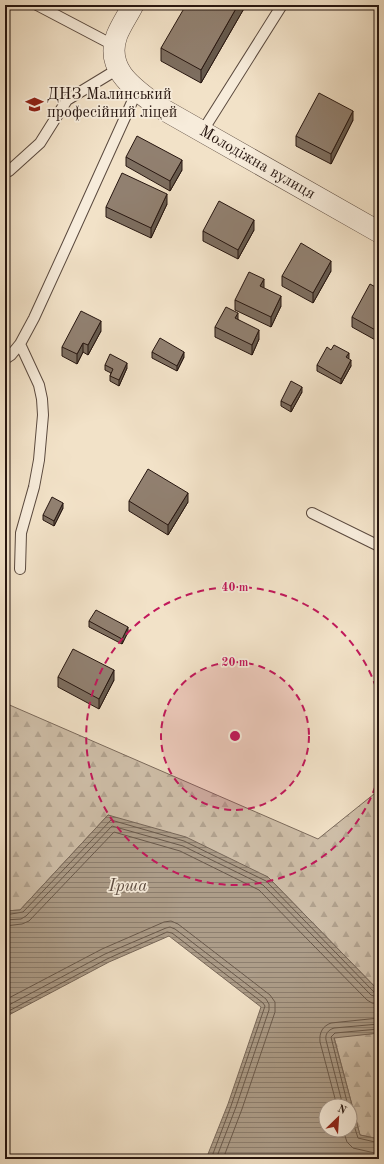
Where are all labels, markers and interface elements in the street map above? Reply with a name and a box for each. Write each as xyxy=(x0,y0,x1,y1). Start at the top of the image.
place label: ДНЗ Малинський професійний ліцей xyxy=(47,87,177,121)
school or university icon: ДНЗ Малинський професійний ліцей xyxy=(24,94,44,114)
street label: Молодіжна вулиця xyxy=(196,123,318,203)
text: 40 m xyxy=(222,582,249,594)
text: 20 m xyxy=(222,657,249,669)
centre of rings xyxy=(228,729,242,743)
water label: Ірша xyxy=(108,878,147,895)
north arrow xyxy=(318,1098,358,1138)
text: N xyxy=(335,1104,348,1117)

